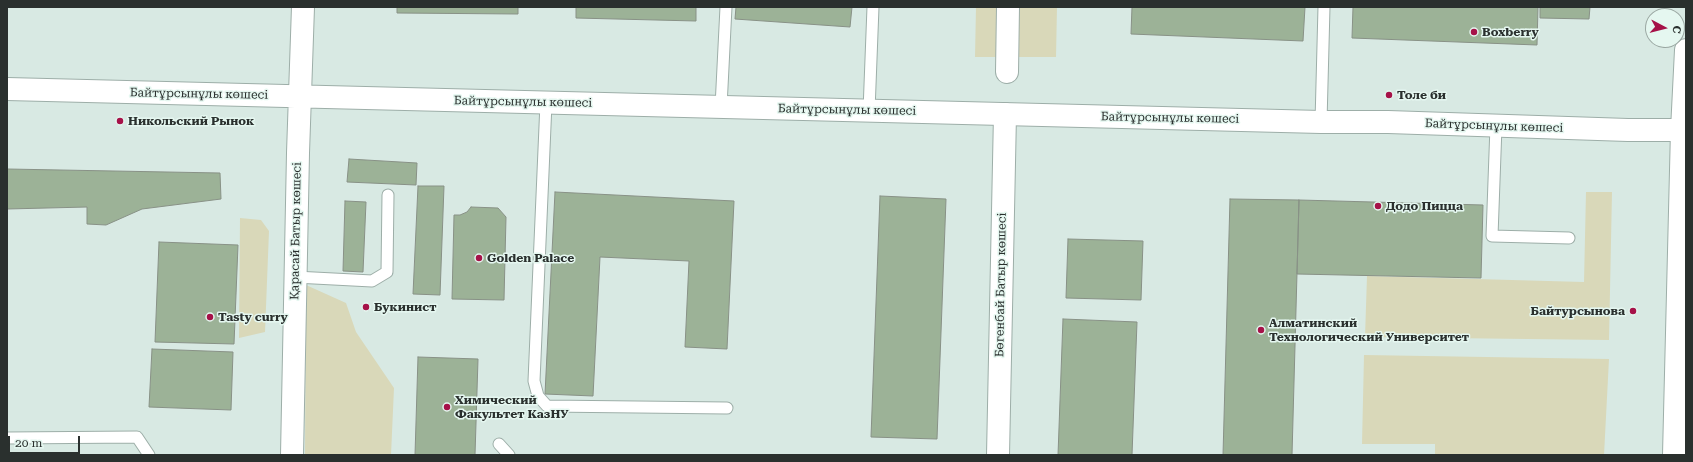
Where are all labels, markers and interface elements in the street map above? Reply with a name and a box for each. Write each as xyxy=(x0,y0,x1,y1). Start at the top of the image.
north arrow xyxy=(1645,8,1685,48)
place label: Boxberry xyxy=(1482,25,1539,39)
text: С xyxy=(1669,25,1683,34)
marker: Boxberry xyxy=(1469,27,1479,37)
street label: Байтұрсынұлы көшесі xyxy=(130,86,268,102)
place label: Толе би xyxy=(1397,88,1446,102)
marker: Толе би xyxy=(1384,90,1394,100)
street label: Байтұрсынұлы көшесі xyxy=(454,94,592,110)
street label: Байтұрсынұлы көшесі xyxy=(778,102,916,118)
street label: Байтұрсынұлы көшесі xyxy=(1101,110,1239,126)
place label: Никольский Рынок xyxy=(128,114,254,128)
marker: Никольский Рынок xyxy=(115,116,125,126)
street label: Байтұрсынұлы көшесі xyxy=(1425,116,1563,136)
street label: Қарасай Батыр көшесі xyxy=(288,162,304,300)
place label: Додо Пицца xyxy=(1386,199,1463,213)
marker: Додо Пицца xyxy=(1373,201,1383,211)
street label: Бөгенбай Батыр көшесі xyxy=(993,213,1009,357)
place label: Golden Palace xyxy=(487,251,574,265)
marker: Golden Palace xyxy=(474,253,484,263)
place label: Букинист xyxy=(374,300,436,314)
marker: Букинист xyxy=(361,302,371,312)
place label: Байтурсынова xyxy=(1531,304,1625,318)
marker: Байтурсынова xyxy=(1628,306,1638,316)
place label: Tasty curry xyxy=(218,310,288,324)
marker: Tasty curry xyxy=(205,312,215,322)
place label: Алматинский Технологический Университет xyxy=(1269,316,1469,344)
marker: Алматинский Технологический Университет xyxy=(1256,325,1266,335)
place label: Химический Факультет КазНУ xyxy=(455,393,569,421)
marker: Химический Факультет КазНУ xyxy=(442,402,452,412)
scale bar xyxy=(10,428,82,454)
text: 20 m xyxy=(15,436,42,450)

